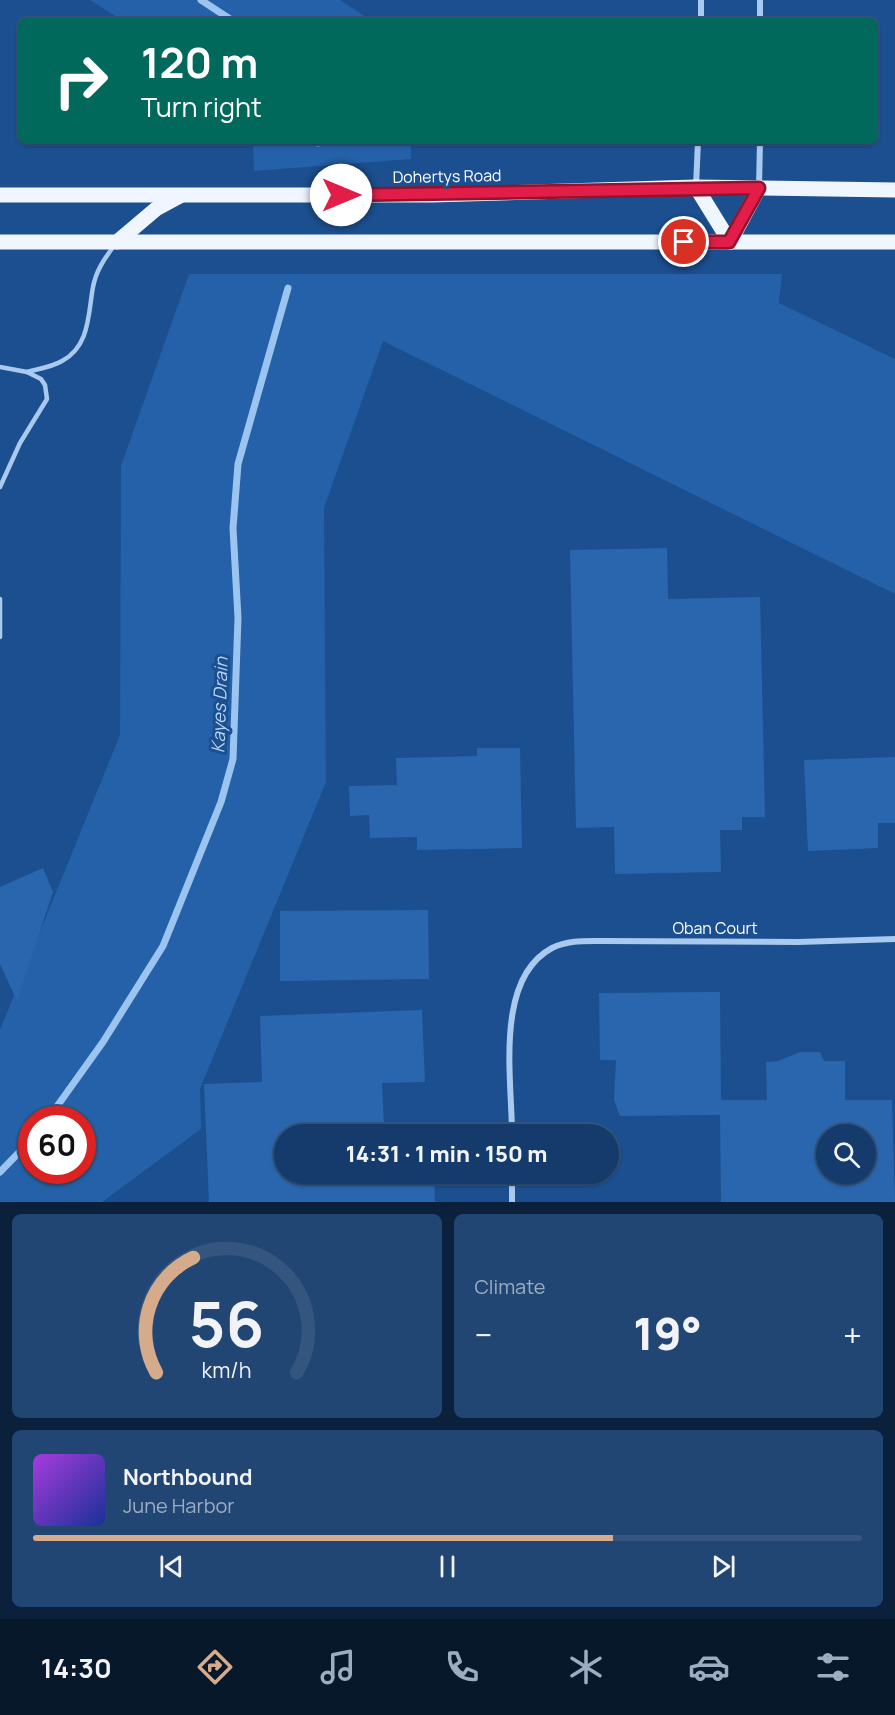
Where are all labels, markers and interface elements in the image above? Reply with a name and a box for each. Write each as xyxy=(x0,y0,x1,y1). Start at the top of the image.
text: 120 m xyxy=(141,33,258,91)
icon: right xyxy=(42,42,120,120)
text: Turn right xyxy=(141,88,262,125)
position arrow xyxy=(309,163,373,227)
street label: Dohertys Road xyxy=(392,164,502,188)
pin xyxy=(658,216,709,267)
icon: arrive xyxy=(667,225,700,258)
water label: Kayes Drain xyxy=(205,655,233,753)
street label: Oban Court xyxy=(672,917,758,939)
speed limit sign: 60 xyxy=(18,1106,96,1184)
map controls xyxy=(816,1124,876,1184)
button: search xyxy=(816,1124,876,1184)
text: 14:31 · 1 min · 150 m xyxy=(346,1139,547,1169)
text: Climate xyxy=(475,1273,546,1300)
text: 56 xyxy=(189,1280,264,1366)
text: 19° xyxy=(633,1302,702,1364)
text: − xyxy=(475,1312,492,1357)
text: + xyxy=(843,1312,862,1357)
text: km/h xyxy=(202,1355,252,1384)
text: Northbound xyxy=(123,1462,253,1492)
text: June Harbor xyxy=(123,1492,235,1519)
icon: previous xyxy=(155,1550,188,1583)
icon: pause xyxy=(431,1550,464,1583)
icon: next xyxy=(707,1550,740,1583)
icon: directions xyxy=(194,1646,236,1688)
icon: music xyxy=(317,1646,359,1688)
icon: phone xyxy=(441,1646,483,1688)
icon: climate xyxy=(565,1646,607,1688)
icon: car xyxy=(688,1646,730,1688)
icon: filters xyxy=(812,1646,854,1688)
text: 14:30 xyxy=(41,1649,112,1686)

